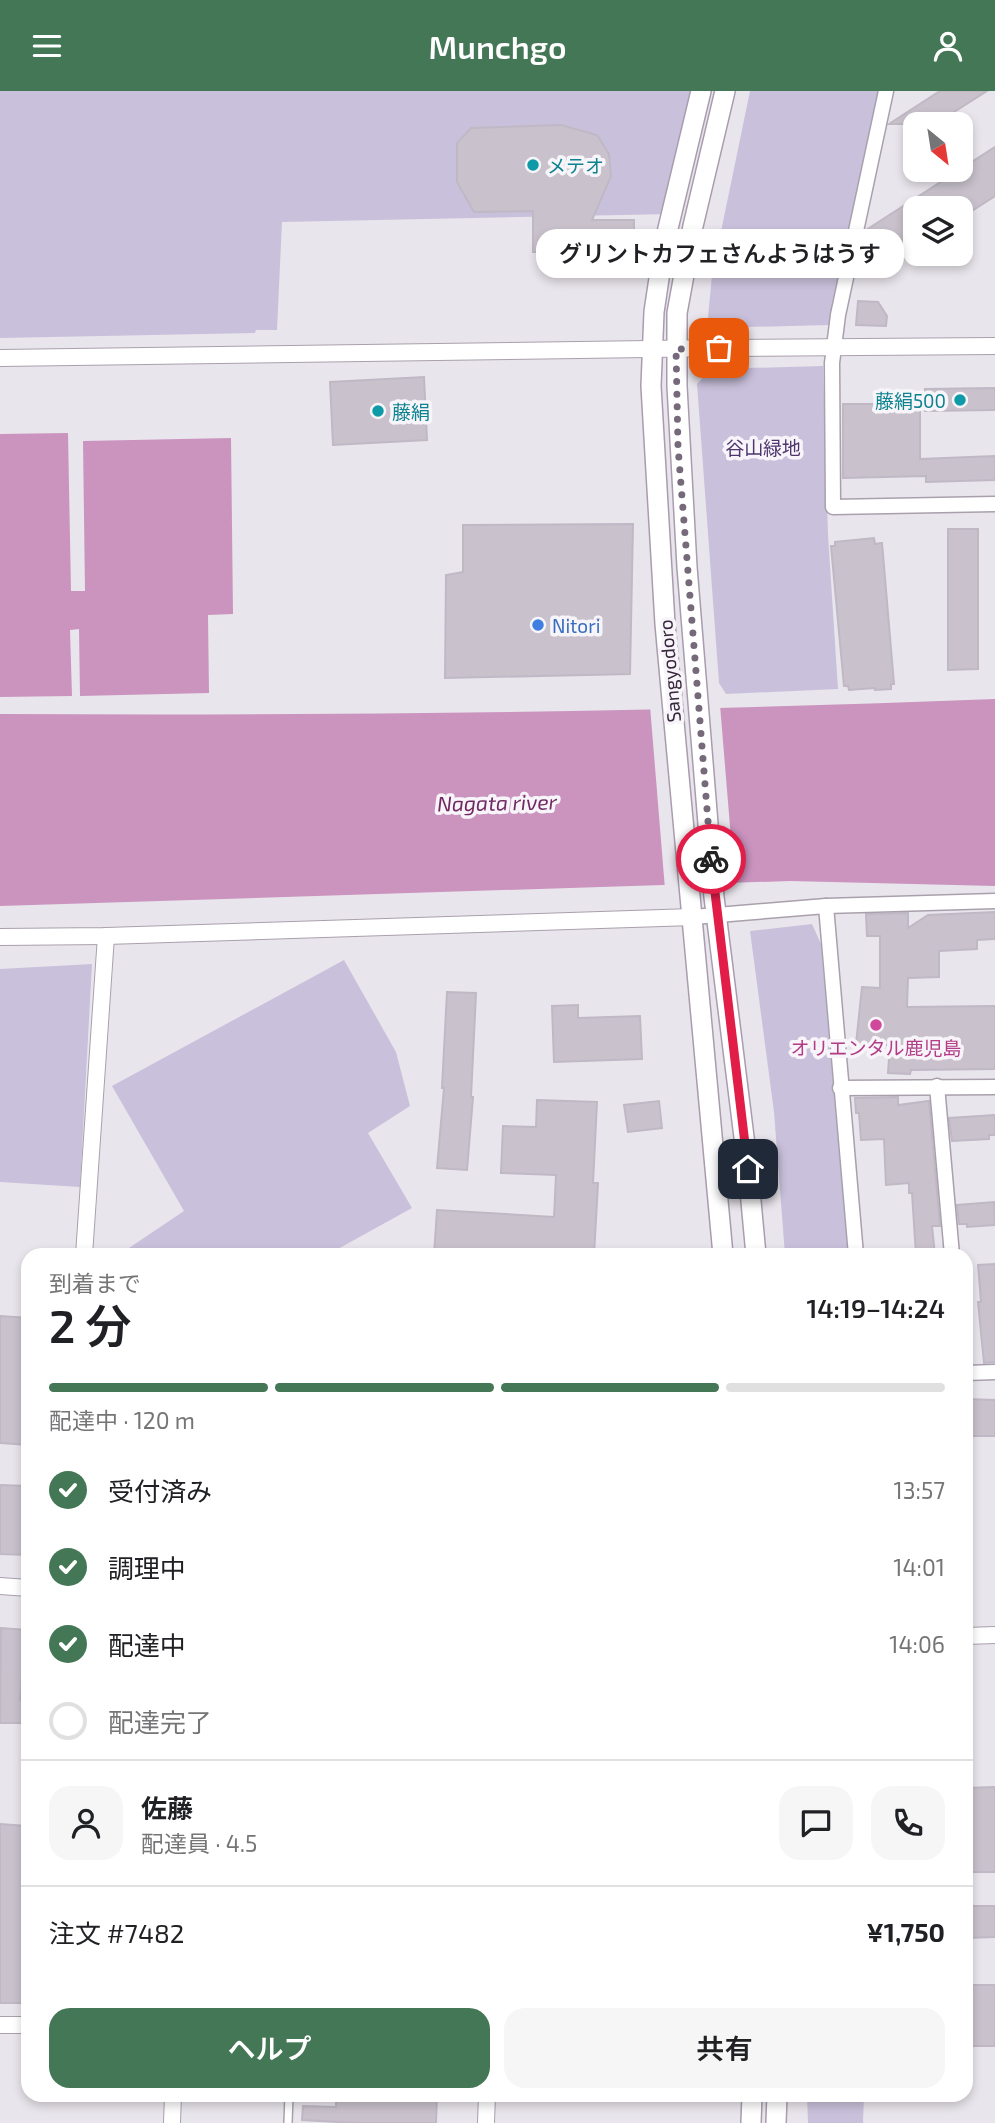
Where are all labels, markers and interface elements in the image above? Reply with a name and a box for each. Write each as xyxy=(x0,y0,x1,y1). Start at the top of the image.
icon: menu xyxy=(28,27,66,65)
text: Munchgo xyxy=(428,27,567,65)
icon: person xyxy=(929,27,967,65)
north arrow xyxy=(903,112,973,182)
map controls xyxy=(903,112,973,266)
place label: メテオ xyxy=(547,154,604,177)
marker: メテオ xyxy=(525,157,541,173)
button: layers xyxy=(903,196,973,266)
callout: グリントカフェさんようはうす xyxy=(535,229,903,278)
text: グリントカフェさんようはうす xyxy=(559,239,881,267)
pin xyxy=(689,318,749,378)
icon: bag xyxy=(700,329,738,367)
place label: 藤絹500 xyxy=(875,389,946,412)
marker: 藤絹500 xyxy=(952,392,968,408)
place label: 藤絹 xyxy=(392,400,430,423)
marker: 藤絹 xyxy=(370,403,386,419)
park label: 谷山緑地 xyxy=(725,436,801,459)
place label: Nitori xyxy=(552,614,600,637)
marker: Nitori xyxy=(530,617,546,633)
street label: Sangyodoro xyxy=(653,619,685,723)
water label: Nagata river xyxy=(437,788,558,816)
courier xyxy=(676,824,746,894)
icon: bike xyxy=(692,840,730,878)
marker: オリエンタル鹿児島 xyxy=(868,1017,884,1033)
place label: オリエンタル鹿児島 xyxy=(790,1036,962,1059)
pin xyxy=(718,1139,778,1199)
icon: home xyxy=(729,1150,767,1188)
text: 到着まで xyxy=(49,1269,141,1297)
text: 14:19–14:24 xyxy=(806,1292,945,1323)
text: 2 分 xyxy=(49,1297,131,1352)
text: 配達中 · 120 m xyxy=(49,1406,195,1434)
icon: check xyxy=(49,1471,87,1509)
text: 受付済み xyxy=(108,1475,212,1506)
text: 13:57 xyxy=(894,1476,945,1504)
icon: check xyxy=(49,1548,87,1586)
text: 調理中 xyxy=(108,1552,186,1583)
text: 14:01 xyxy=(893,1553,945,1581)
icon: check xyxy=(49,1625,87,1663)
text: 配達中 xyxy=(108,1629,186,1660)
text: 14:06 xyxy=(889,1630,945,1658)
text: 配達完了 xyxy=(108,1706,212,1737)
button: person xyxy=(49,1786,123,1860)
button: chat xyxy=(779,1786,853,1860)
button: phone xyxy=(871,1786,945,1860)
text: 佐藤 xyxy=(141,1792,193,1823)
text: 配達員 · 4.5 xyxy=(141,1829,257,1857)
text: ¥1,750 xyxy=(867,1916,945,1947)
text: 注文 #7482 xyxy=(49,1917,184,1948)
button: ヘルプ xyxy=(49,2008,490,2088)
button: 共有 xyxy=(504,2008,945,2088)

